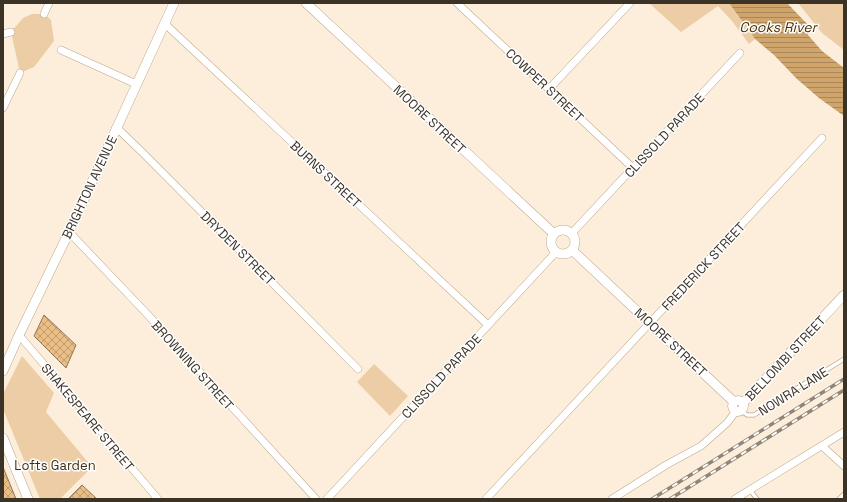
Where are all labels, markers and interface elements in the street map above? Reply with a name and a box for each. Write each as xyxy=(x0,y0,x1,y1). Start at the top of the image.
water label: Cooks River xyxy=(739,18,819,36)
street label: COWPER STREET xyxy=(502,45,588,126)
street label: MOORE STREET xyxy=(390,81,470,158)
street label: CLISSOLD PARADE xyxy=(621,89,708,181)
street label: BRIGHTON AVENUE xyxy=(58,133,121,242)
street label: BURNS STREET xyxy=(287,137,365,212)
street label: DRYDEN STREET xyxy=(197,208,279,289)
street label: FREDERICK STREET xyxy=(658,218,749,314)
street label: MOORE STREET xyxy=(631,304,711,381)
street label: BELLOMBI STREET xyxy=(741,312,830,405)
street label: BROWNING STREET xyxy=(148,317,238,414)
street label: CLISSOLD PARADE xyxy=(398,330,485,422)
street label: SHAKESPEARE STREET xyxy=(37,360,138,475)
street label: NOWRA LANE xyxy=(755,363,831,420)
park label: Lofts Garden xyxy=(14,457,96,474)

